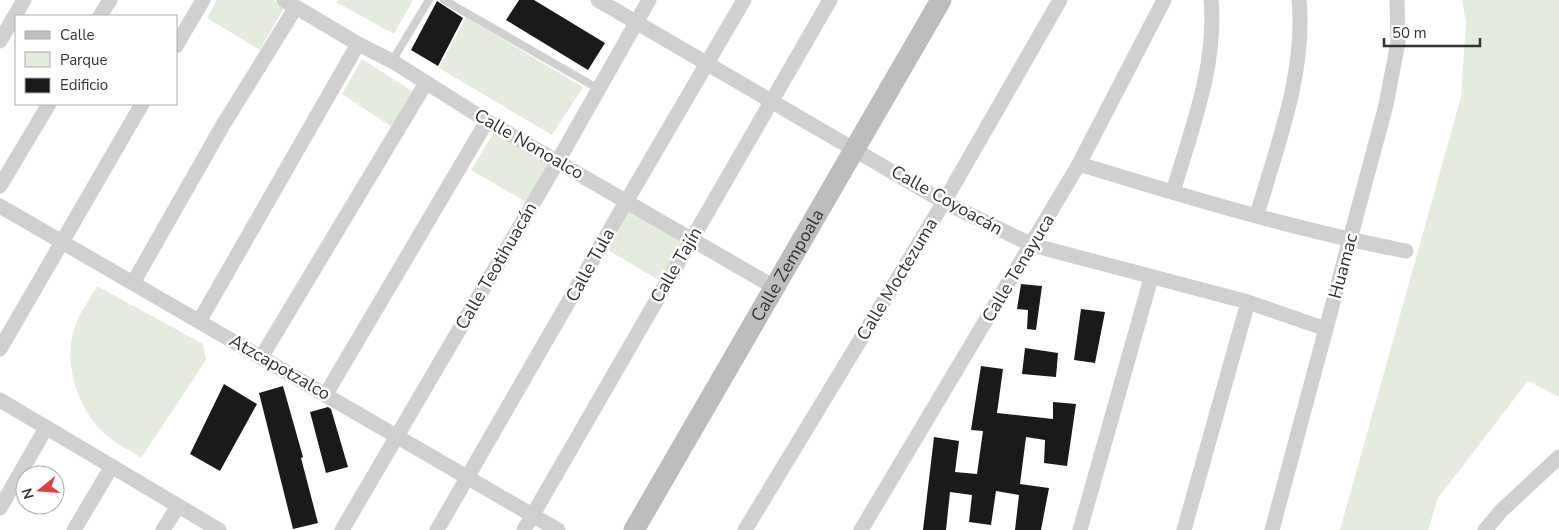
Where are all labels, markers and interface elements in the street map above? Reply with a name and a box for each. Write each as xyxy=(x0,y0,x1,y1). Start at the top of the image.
legend xyxy=(15,15,178,105)
scale bar xyxy=(1384,15,1480,47)
text: 50 m xyxy=(1392,23,1427,43)
text: Calle xyxy=(60,25,95,45)
text: Parque xyxy=(60,50,108,70)
text: Edificio xyxy=(60,75,108,95)
street label: Calle Nonoalco xyxy=(470,103,588,185)
street label: Calle Coyoacán xyxy=(887,159,1007,241)
street label: Calle Teotihuacán xyxy=(450,198,542,334)
street label: Calle Zempoala xyxy=(745,204,829,326)
street label: Calle Tenayuca xyxy=(976,210,1060,326)
street label: Calle Moctezuma xyxy=(851,213,943,345)
street label: Calle Tajín xyxy=(645,223,707,307)
street label: Calle Tula xyxy=(560,224,620,306)
street label: Huamac xyxy=(1323,231,1363,301)
street label: Atzcapotzalco xyxy=(225,328,335,406)
north arrow xyxy=(15,465,65,515)
text: N xyxy=(17,486,39,501)

